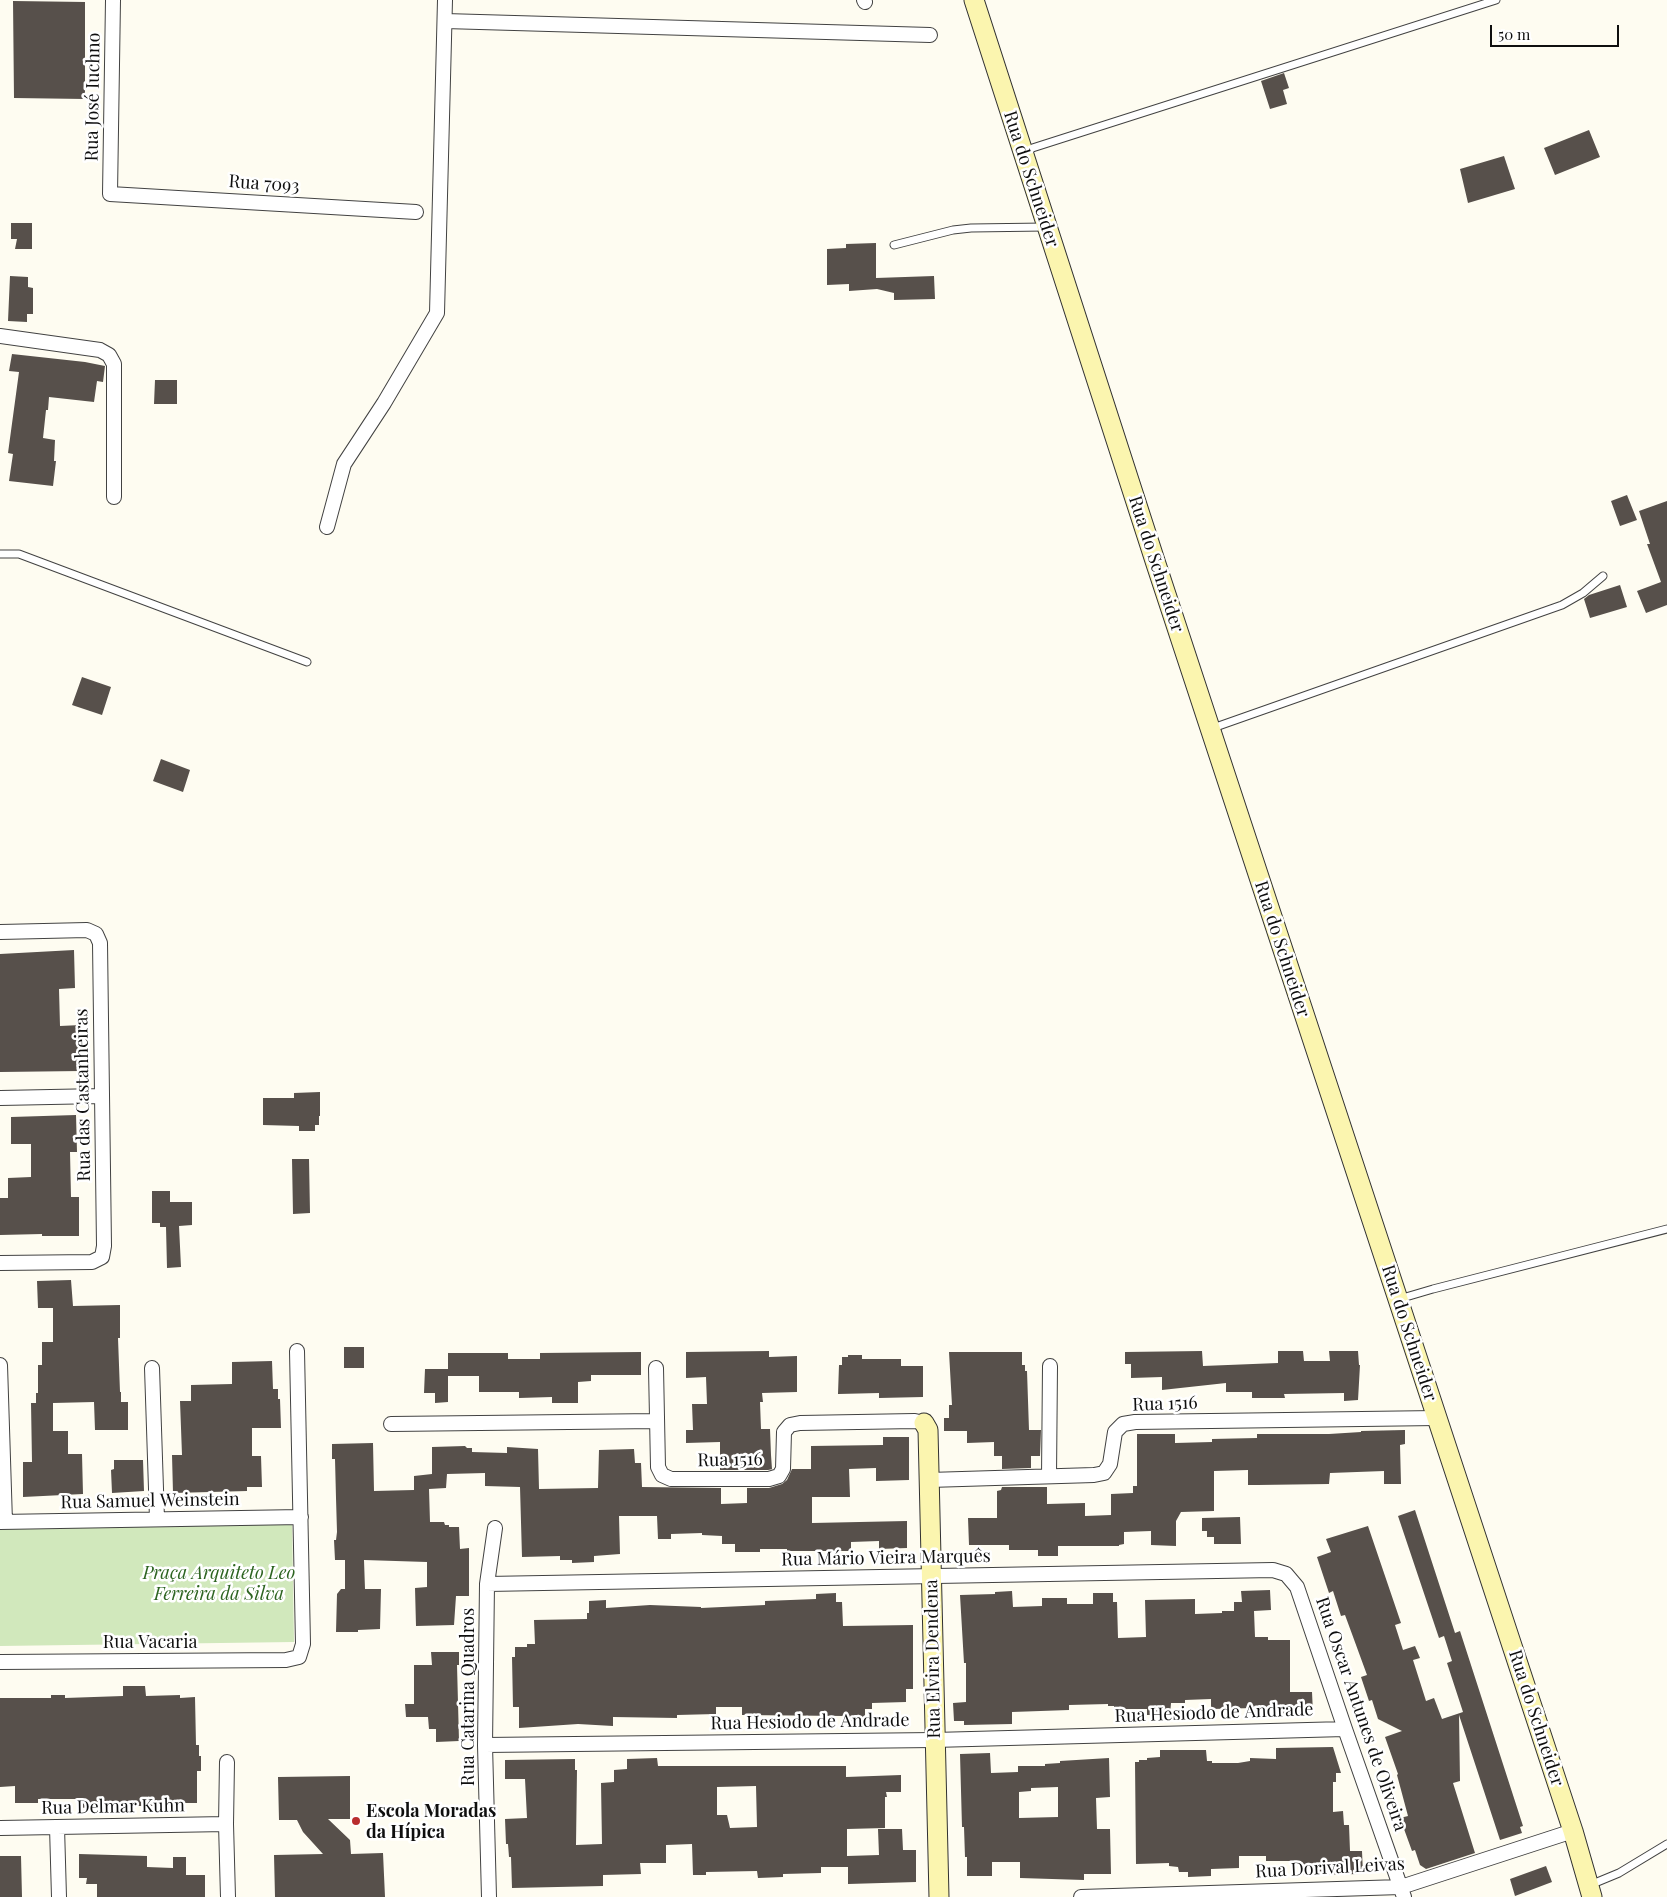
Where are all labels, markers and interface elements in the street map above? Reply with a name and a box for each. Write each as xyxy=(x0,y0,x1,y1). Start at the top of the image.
scale bar xyxy=(1492,15,1621,47)
text: 50 m xyxy=(1498,24,1530,44)
street label: Rua José Iuchno xyxy=(81,32,105,162)
street label: Rua do Schneider xyxy=(999,108,1063,250)
street label: Rua 7093 xyxy=(228,171,300,197)
street label: Rua do Schneider xyxy=(1124,493,1188,635)
street label: Rua do Schneider xyxy=(1250,878,1314,1020)
street label: Rua das Castanheiras xyxy=(71,1008,95,1182)
street label: Rua do Schneider xyxy=(1377,1262,1441,1404)
street label: Rua 1516 xyxy=(1132,1392,1198,1416)
street label: Rua 1516 xyxy=(697,1449,763,1471)
street label: Rua Samuel Weinstein xyxy=(60,1489,240,1513)
street label: Rua Mário Vieira Marquês xyxy=(781,1545,991,1571)
park label: Praça Arquiteto Leo Ferreira da Silva xyxy=(143,1562,295,1605)
street label: Rua Elvira Dendena xyxy=(921,1579,945,1739)
street label: Rua Oscar Antunes de Oliveira xyxy=(1311,1594,1411,1834)
street label: Rua Catarina Quadros xyxy=(457,1608,479,1786)
street label: Rua Vacaria xyxy=(103,1631,197,1653)
street label: Rua do Schneider xyxy=(1504,1647,1568,1789)
street label: Rua Hesiodo de Andrade xyxy=(1114,1699,1314,1727)
street label: Rua Hesiodo de Andrade xyxy=(710,1709,910,1735)
street label: Rua Delmar Kuhn xyxy=(41,1795,185,1819)
place label: Escola Moradas da Hípica xyxy=(366,1800,496,1842)
marker: Escola Moradas da Hípica xyxy=(350,1815,362,1827)
street label: Rua Dorival Leivas xyxy=(1255,1853,1405,1883)

